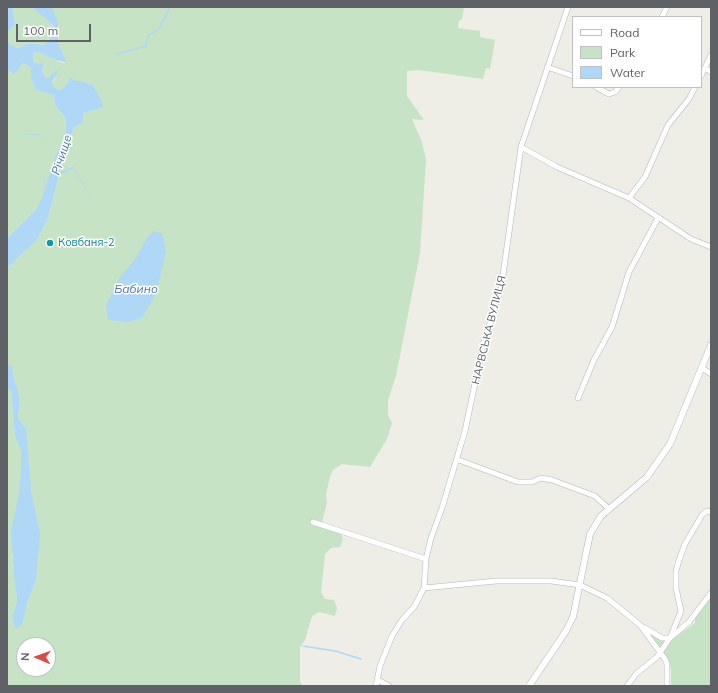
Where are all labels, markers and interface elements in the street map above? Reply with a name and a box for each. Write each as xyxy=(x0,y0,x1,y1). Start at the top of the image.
scale bar xyxy=(18,16,93,42)
legend xyxy=(572,16,702,88)
text: 100 m xyxy=(23,23,58,38)
text: Road xyxy=(610,25,639,40)
text: Park xyxy=(610,45,635,60)
text: Water xyxy=(610,65,645,80)
water label: Річище xyxy=(49,133,75,177)
place label: Ковбаня-2 xyxy=(58,236,115,250)
marker: Ковбаня-2 xyxy=(45,238,55,248)
street label: НАРВСЬКА ВУЛИЦЯ xyxy=(469,274,509,386)
water label: Бабино xyxy=(114,282,158,296)
north arrow xyxy=(16,637,56,677)
text: N xyxy=(18,652,32,661)

